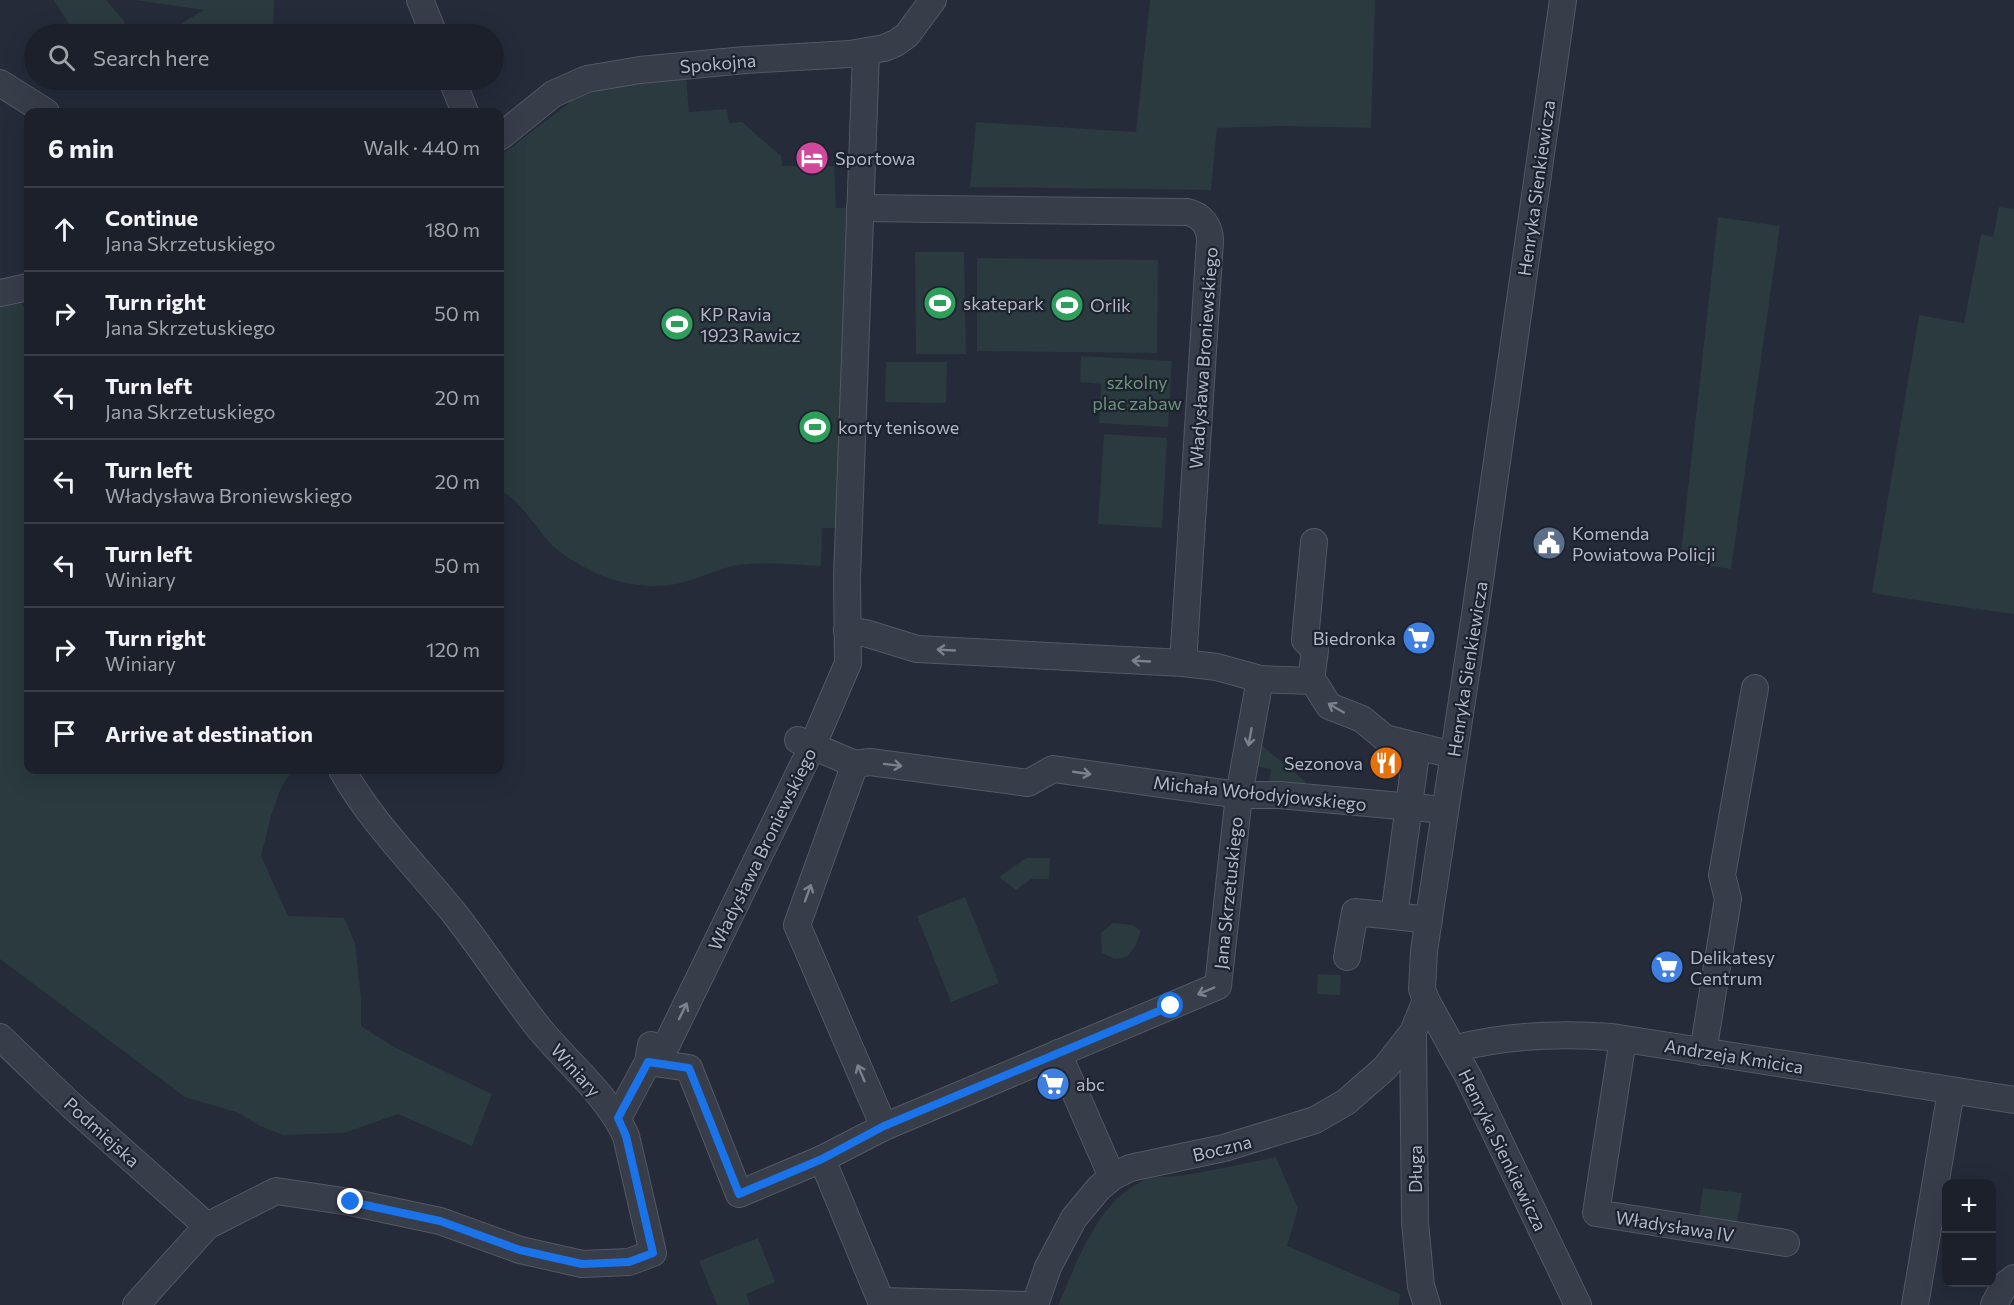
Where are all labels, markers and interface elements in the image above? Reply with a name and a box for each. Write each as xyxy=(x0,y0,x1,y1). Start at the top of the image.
search box xyxy=(24,24,504,90)
icon: search xyxy=(45,41,78,74)
text: Search here xyxy=(93,44,209,71)
street label: Spokojna xyxy=(679,49,757,77)
street label: Henryka Sienkiewicza xyxy=(1513,99,1559,277)
text: 6 min xyxy=(48,132,114,163)
text: Walk · 440 m xyxy=(364,135,480,159)
hotel icon: Sportowa xyxy=(794,140,830,176)
place label: Sportowa xyxy=(835,147,915,169)
text: Continue xyxy=(105,204,198,231)
icon: ahead xyxy=(48,213,81,246)
text: 180 m xyxy=(425,217,480,241)
text: Jana Skrzetuskiego xyxy=(105,231,276,255)
street label: Władysława Broniewskiego xyxy=(1184,246,1222,470)
sports icon: skatepark xyxy=(922,285,958,321)
sports icon: Orlik xyxy=(1049,287,1085,323)
text: Turn right xyxy=(105,288,206,315)
place label: skatepark xyxy=(963,292,1044,314)
place label: Orlik xyxy=(1090,294,1131,316)
icon: right xyxy=(48,297,81,330)
text: 50 m xyxy=(434,301,480,325)
place label: KP Ravia 1923 Rawicz xyxy=(700,303,800,346)
sports icon: KP Ravia 1923 Rawicz xyxy=(659,306,695,342)
text: Jana Skrzetuskiego xyxy=(105,315,276,339)
park label: szkolny plac zabaw xyxy=(1092,371,1182,414)
text: Turn left xyxy=(105,372,192,399)
icon: left xyxy=(48,381,81,414)
text: 20 m xyxy=(435,385,480,409)
text: Jana Skrzetuskiego xyxy=(105,399,276,423)
sports icon: korty tenisowe xyxy=(797,409,833,445)
place label: korty tenisowe xyxy=(838,416,959,438)
text: Turn left xyxy=(105,456,192,483)
icon: left xyxy=(48,465,81,498)
text: 20 m xyxy=(435,469,480,493)
text: Władysława Broniewskiego xyxy=(105,483,352,507)
place label: Komenda Powiatowa Policji xyxy=(1572,522,1716,565)
public building icon: Komenda Powiatowa Policji xyxy=(1531,525,1567,561)
text: Turn left xyxy=(105,540,192,567)
icon: left xyxy=(48,549,81,582)
text: 50 m xyxy=(434,553,480,577)
text: Winiary xyxy=(105,567,176,591)
street label: Henryka Sienkiewicza xyxy=(1442,580,1492,758)
supermarket icon: Biedronka xyxy=(1401,620,1437,656)
text: Turn right xyxy=(105,624,206,651)
place label: Biedronka xyxy=(1313,627,1396,649)
icon: right xyxy=(48,633,81,666)
text: 120 m xyxy=(426,637,480,661)
one-way arrow xyxy=(936,645,956,656)
text: Winiary xyxy=(105,651,176,675)
one-way arrow xyxy=(1131,655,1151,666)
one-way arrow xyxy=(1328,702,1345,714)
icon: arrive xyxy=(48,717,81,750)
text: Arrive at destination xyxy=(105,720,313,747)
one-way arrow xyxy=(1244,726,1255,746)
street label: Władysława Broniewskiego xyxy=(703,744,821,954)
restaurant icon: Sezonova xyxy=(1368,745,1404,781)
place label: Sezonova xyxy=(1284,752,1363,774)
one-way arrow xyxy=(882,760,902,771)
one-way arrow xyxy=(1072,768,1092,779)
street label: Michała Wołodyjowskiego xyxy=(1152,771,1368,815)
street label: Jana Skrzetuskiego xyxy=(1209,816,1247,970)
one-way arrow xyxy=(804,884,815,903)
place label: Delikatesy Centrum xyxy=(1690,946,1775,989)
supermarket icon: Delikatesy Centrum xyxy=(1649,949,1685,985)
one-way arrow xyxy=(1197,986,1216,997)
route start xyxy=(1157,992,1183,1018)
one-way arrow xyxy=(678,1002,689,1020)
street label: Andrzeja Kmicica xyxy=(1663,1034,1805,1078)
street label: Winiary xyxy=(546,1039,606,1101)
one-way arrow xyxy=(855,1064,866,1083)
street label: Henryka Sienkiewicza xyxy=(1454,1065,1552,1235)
supermarket icon: abc xyxy=(1035,1066,1071,1102)
place label: abc xyxy=(1076,1073,1105,1095)
street label: Podmiejska xyxy=(60,1092,144,1172)
street label: Boczna xyxy=(1190,1130,1254,1166)
street label: Długa xyxy=(1404,1145,1426,1193)
map controls xyxy=(1942,1179,1996,1287)
button: + xyxy=(1942,1179,1996,1233)
route end xyxy=(337,1188,363,1214)
street label: Władysława IV xyxy=(1614,1206,1736,1246)
button: − xyxy=(1942,1233,1996,1287)

